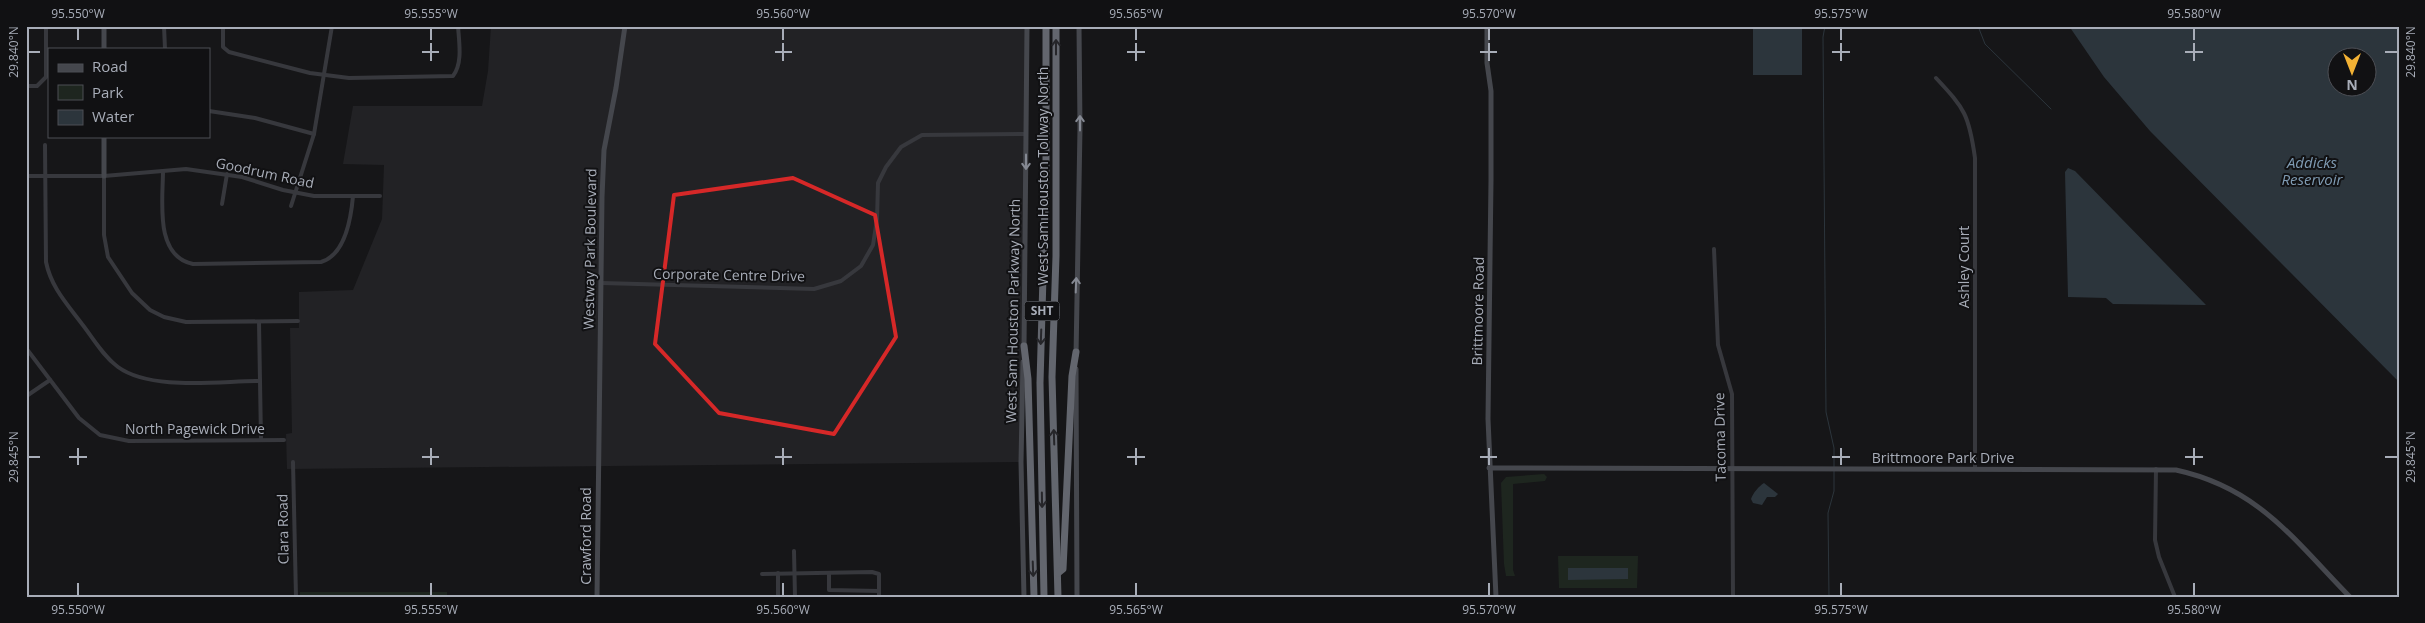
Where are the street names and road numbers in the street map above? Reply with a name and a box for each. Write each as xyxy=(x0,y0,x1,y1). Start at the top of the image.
street label: West Sam Houston Tollway North xyxy=(1033,67,1052,285)
street label: Goodrum Road xyxy=(214,153,316,192)
street label: Westway Park Boulevard xyxy=(579,168,600,330)
street label: West Sam Houston Parkway North xyxy=(1001,199,1024,423)
street label: Ashley Court xyxy=(1954,226,1973,308)
street label: Brittmoore Road xyxy=(1467,256,1488,366)
street label: Corporate Centre Drive xyxy=(653,264,805,285)
road number: SHT xyxy=(1024,302,1060,321)
street label: Tacoma Drive xyxy=(1709,392,1730,482)
street label: North Pagewick Drive xyxy=(125,419,265,438)
street label: Brittmoore Park Drive xyxy=(1872,448,2014,467)
street label: Crawford Road xyxy=(576,487,595,585)
street label: Clara Road xyxy=(272,494,293,565)

